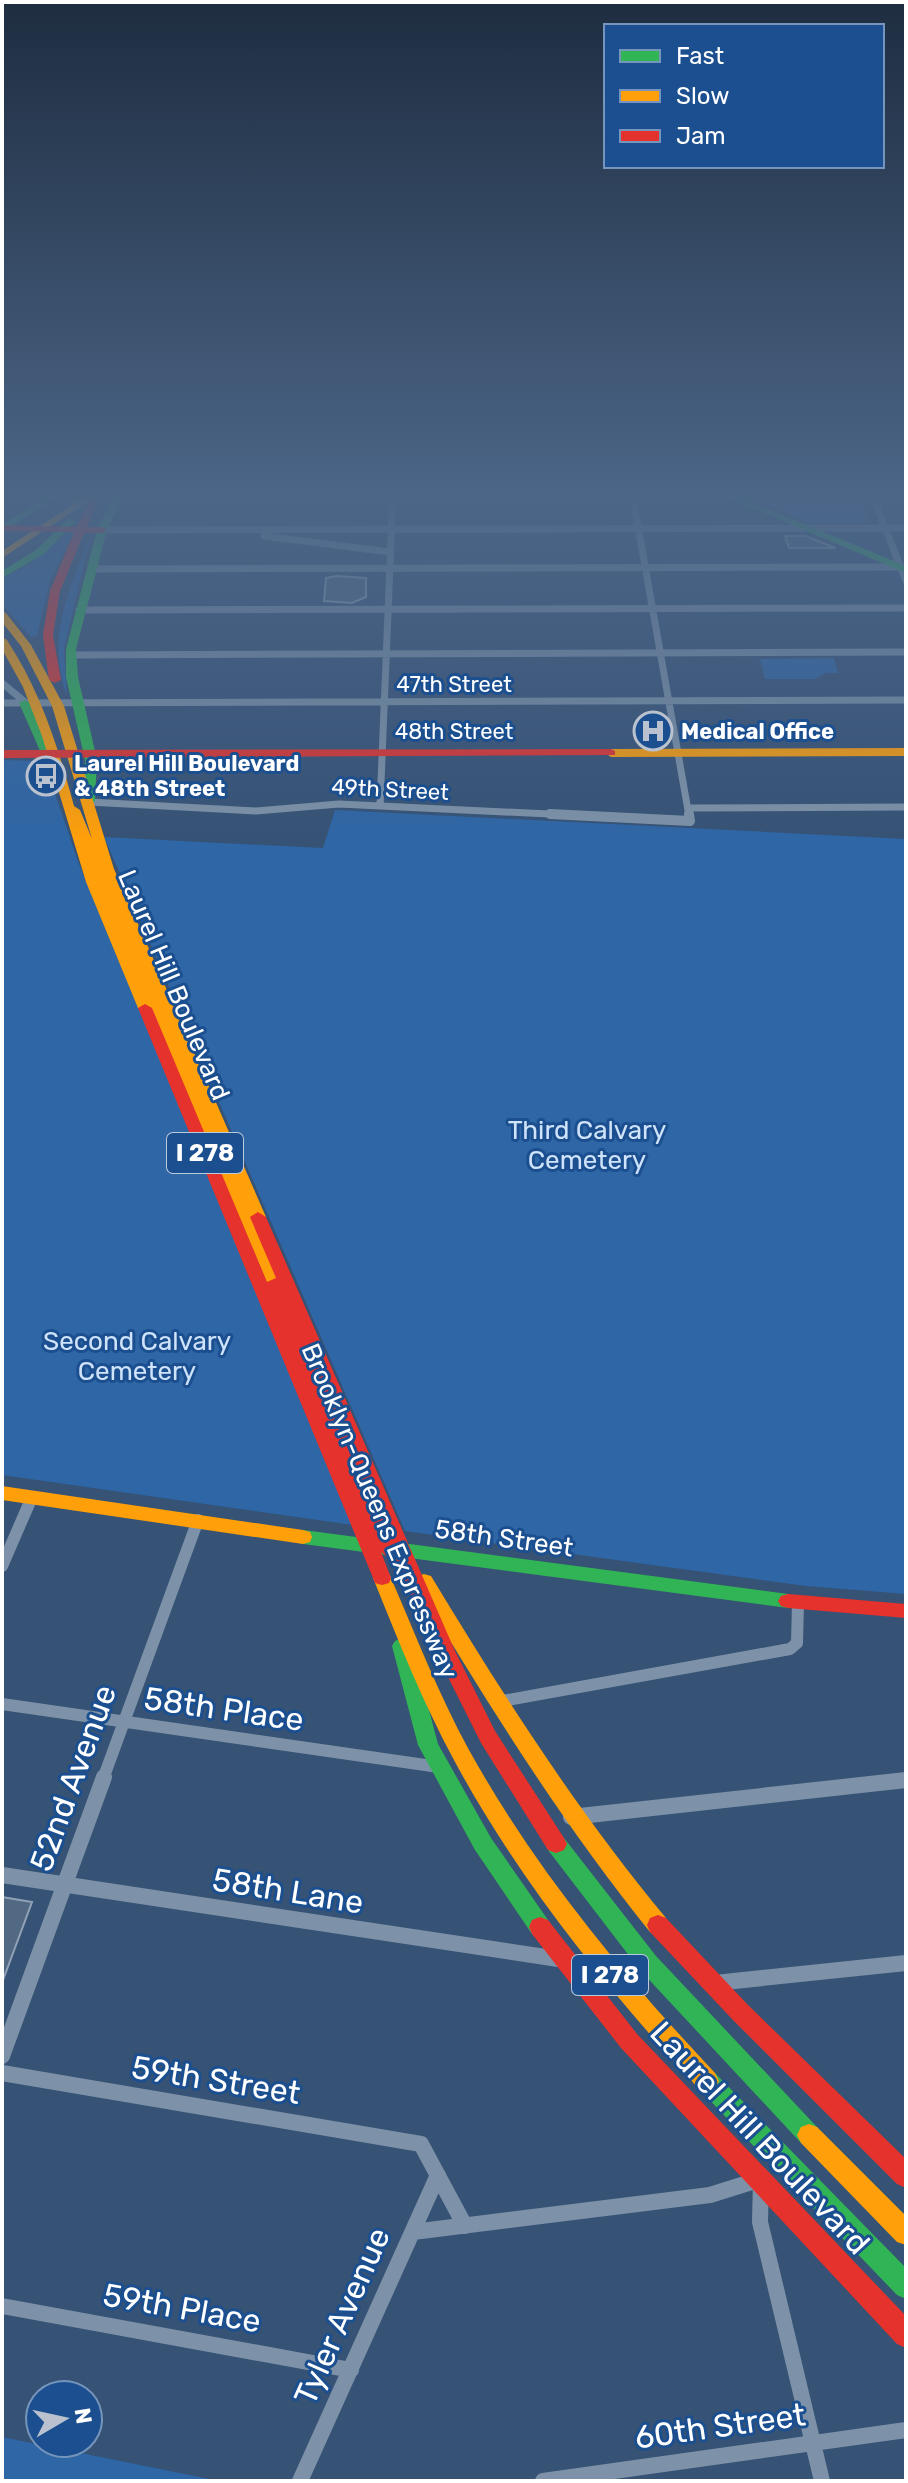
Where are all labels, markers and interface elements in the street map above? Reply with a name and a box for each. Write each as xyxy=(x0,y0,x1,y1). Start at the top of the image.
legend xyxy=(604,24,884,168)
text: Fast xyxy=(676,42,724,70)
text: Slow xyxy=(676,82,729,110)
text: Jam xyxy=(676,122,726,150)
street label: 47th Street xyxy=(396,671,512,698)
hospital icon: Medical Office xyxy=(632,710,674,752)
street label: 48th Street xyxy=(395,718,514,745)
place label: Medical Office xyxy=(681,718,834,745)
place label: Laurel Hill Boulevard & 48th Street xyxy=(74,750,299,802)
bus stop icon: Laurel Hill Boulevard & 48th Street xyxy=(25,755,67,797)
street label: 49th Street xyxy=(331,773,450,806)
street label: Laurel Hill Boulevard xyxy=(111,865,236,1105)
park label: Third Calvary Cemetery xyxy=(508,1115,666,1176)
road number: I 278 xyxy=(167,1133,243,1173)
park label: Second Calvary Cemetery xyxy=(43,1326,231,1387)
street label: Brooklyn-Queens Expressway xyxy=(295,1339,464,1684)
street label: 58th Street xyxy=(433,1513,575,1564)
street label: 58th Place xyxy=(142,1679,306,1739)
street label: 52nd Avenue xyxy=(22,1680,124,1876)
street label: 58th Lane xyxy=(210,1860,366,1922)
road number: I 278 xyxy=(572,1955,648,1995)
street label: Laurel Hill Boulevard xyxy=(642,2014,878,2262)
street label: 59th Street xyxy=(129,2048,303,2112)
street label: Tyler Avenue xyxy=(286,2222,398,2410)
street label: 59th Place xyxy=(100,2275,264,2341)
north arrow xyxy=(24,2379,104,2459)
street label: 60th Street xyxy=(632,2395,808,2457)
text: N xyxy=(69,2406,98,2426)

